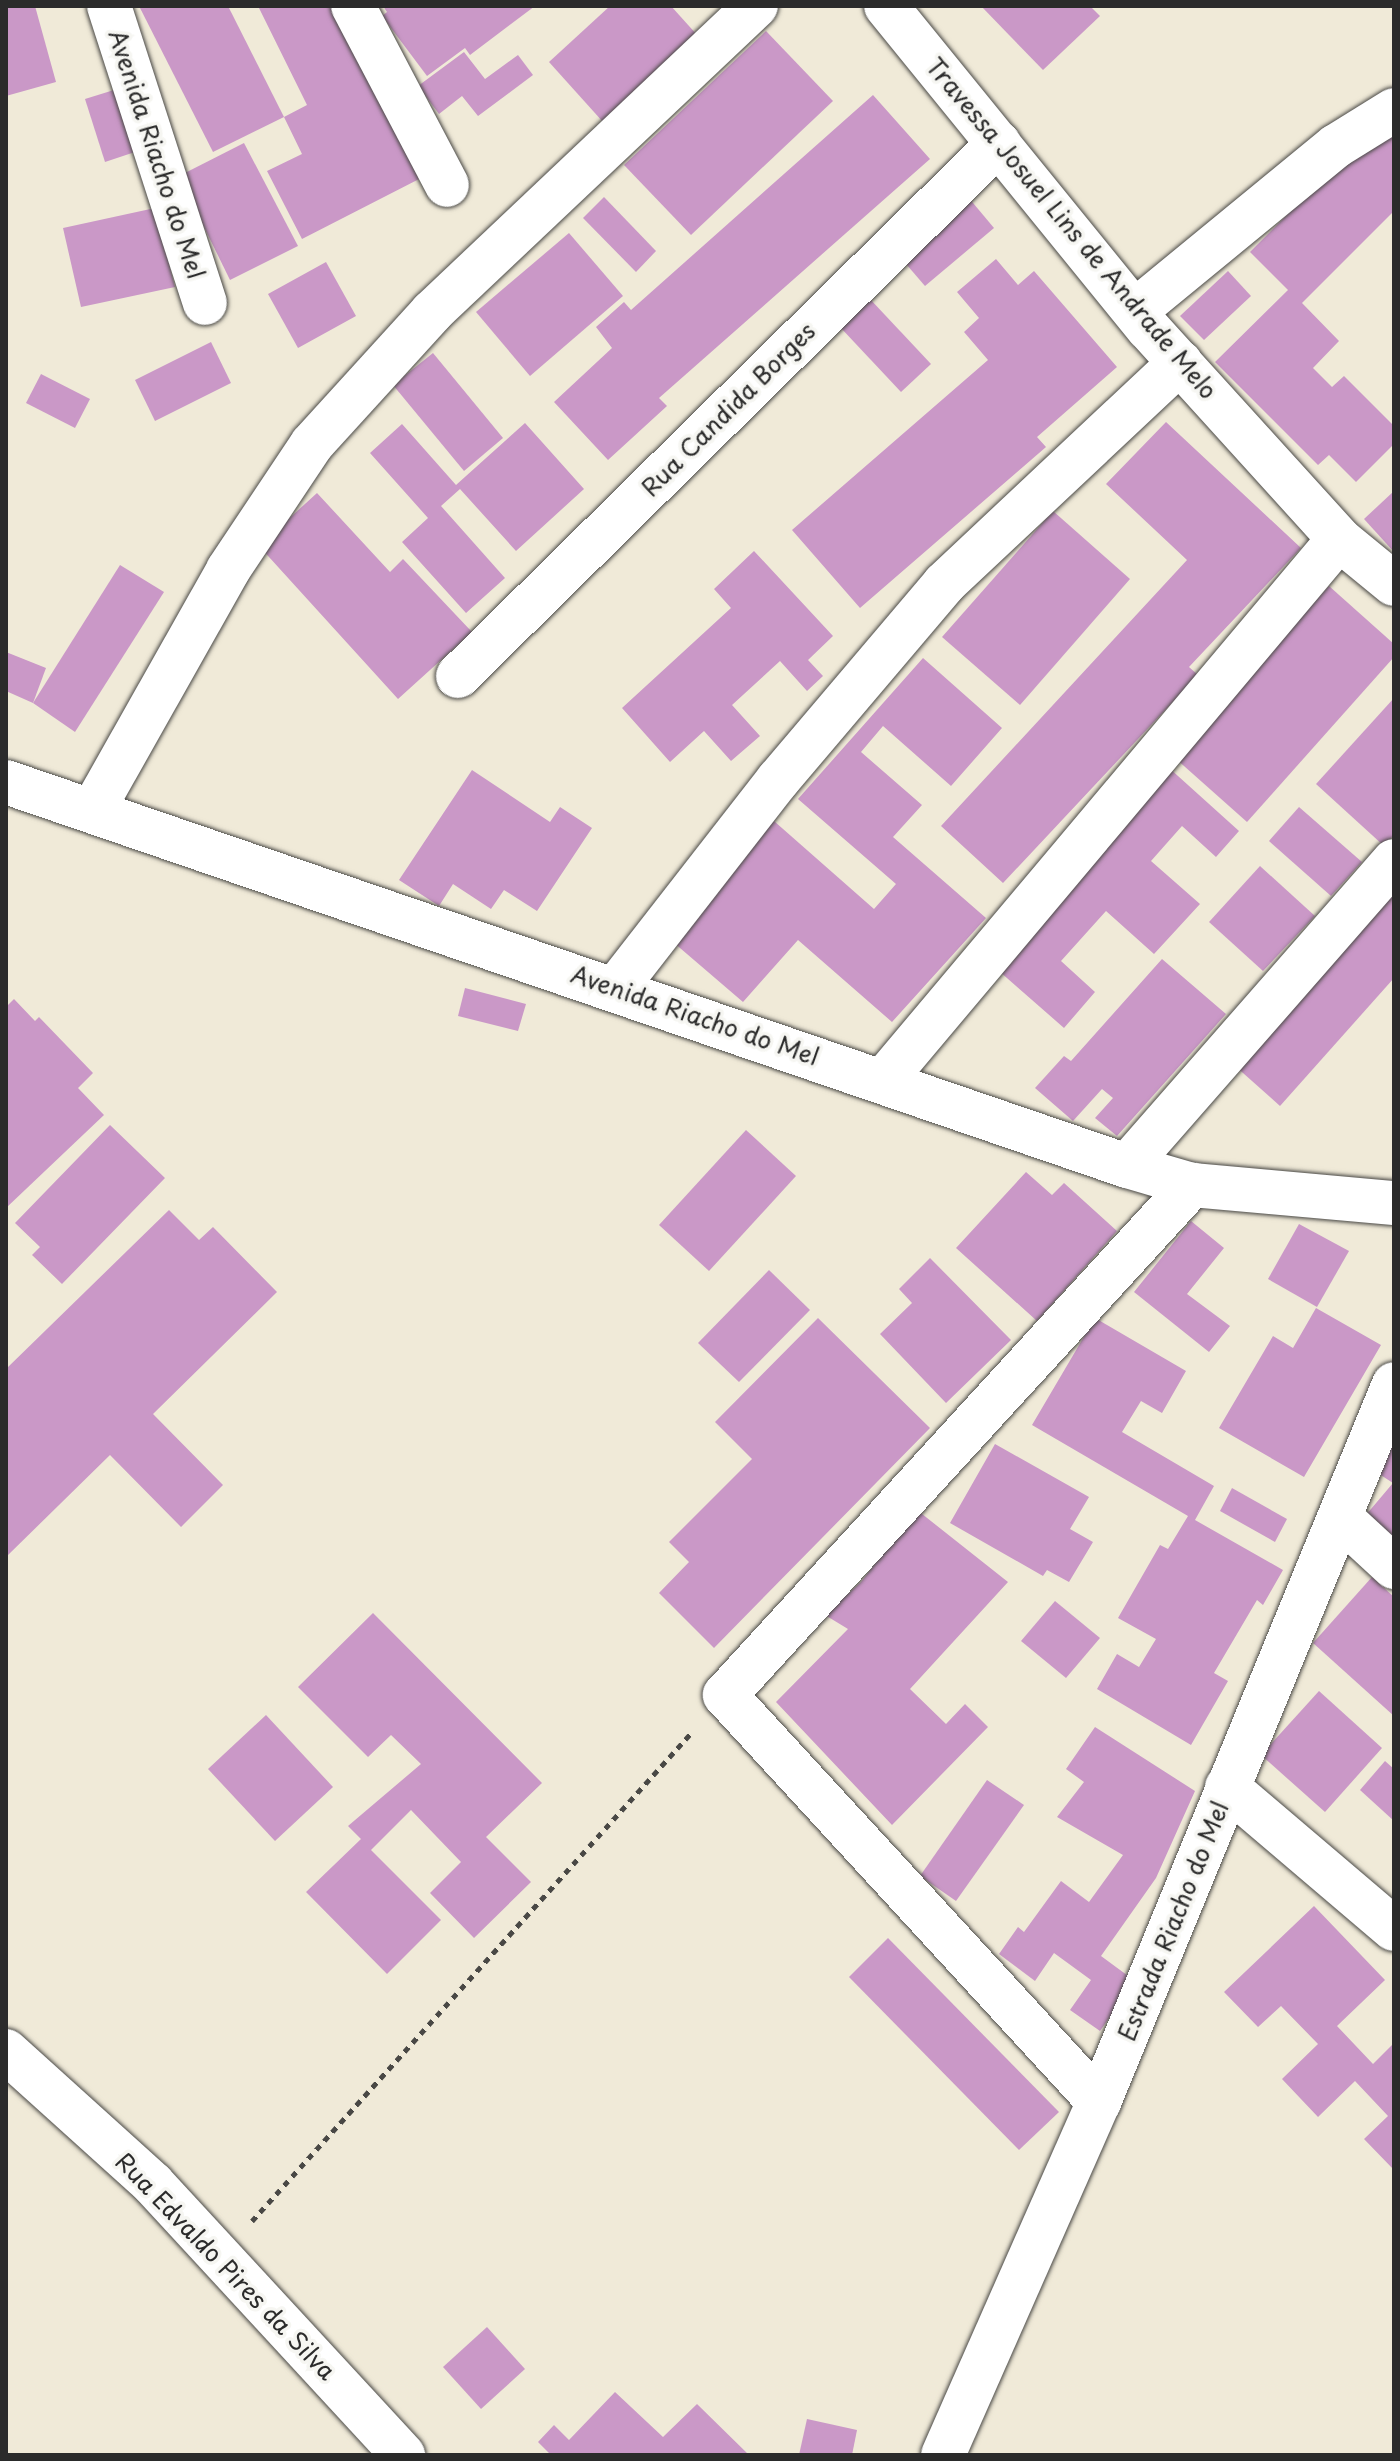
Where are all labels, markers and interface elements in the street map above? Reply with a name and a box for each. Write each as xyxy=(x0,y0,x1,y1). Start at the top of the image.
street label: Avenida Riacho do Mel xyxy=(103,25,211,283)
street label: Travessa Josuel Lins de Andrade Melo xyxy=(920,51,1224,405)
street label: Rua Candida Borges xyxy=(634,315,822,503)
street label: Avenida Riacho do Mel xyxy=(567,959,823,1071)
street label: Estrada Riacho do Mel xyxy=(1111,1795,1235,2047)
street label: Rua Edvaldo Pires da Silva xyxy=(109,2146,343,2386)

